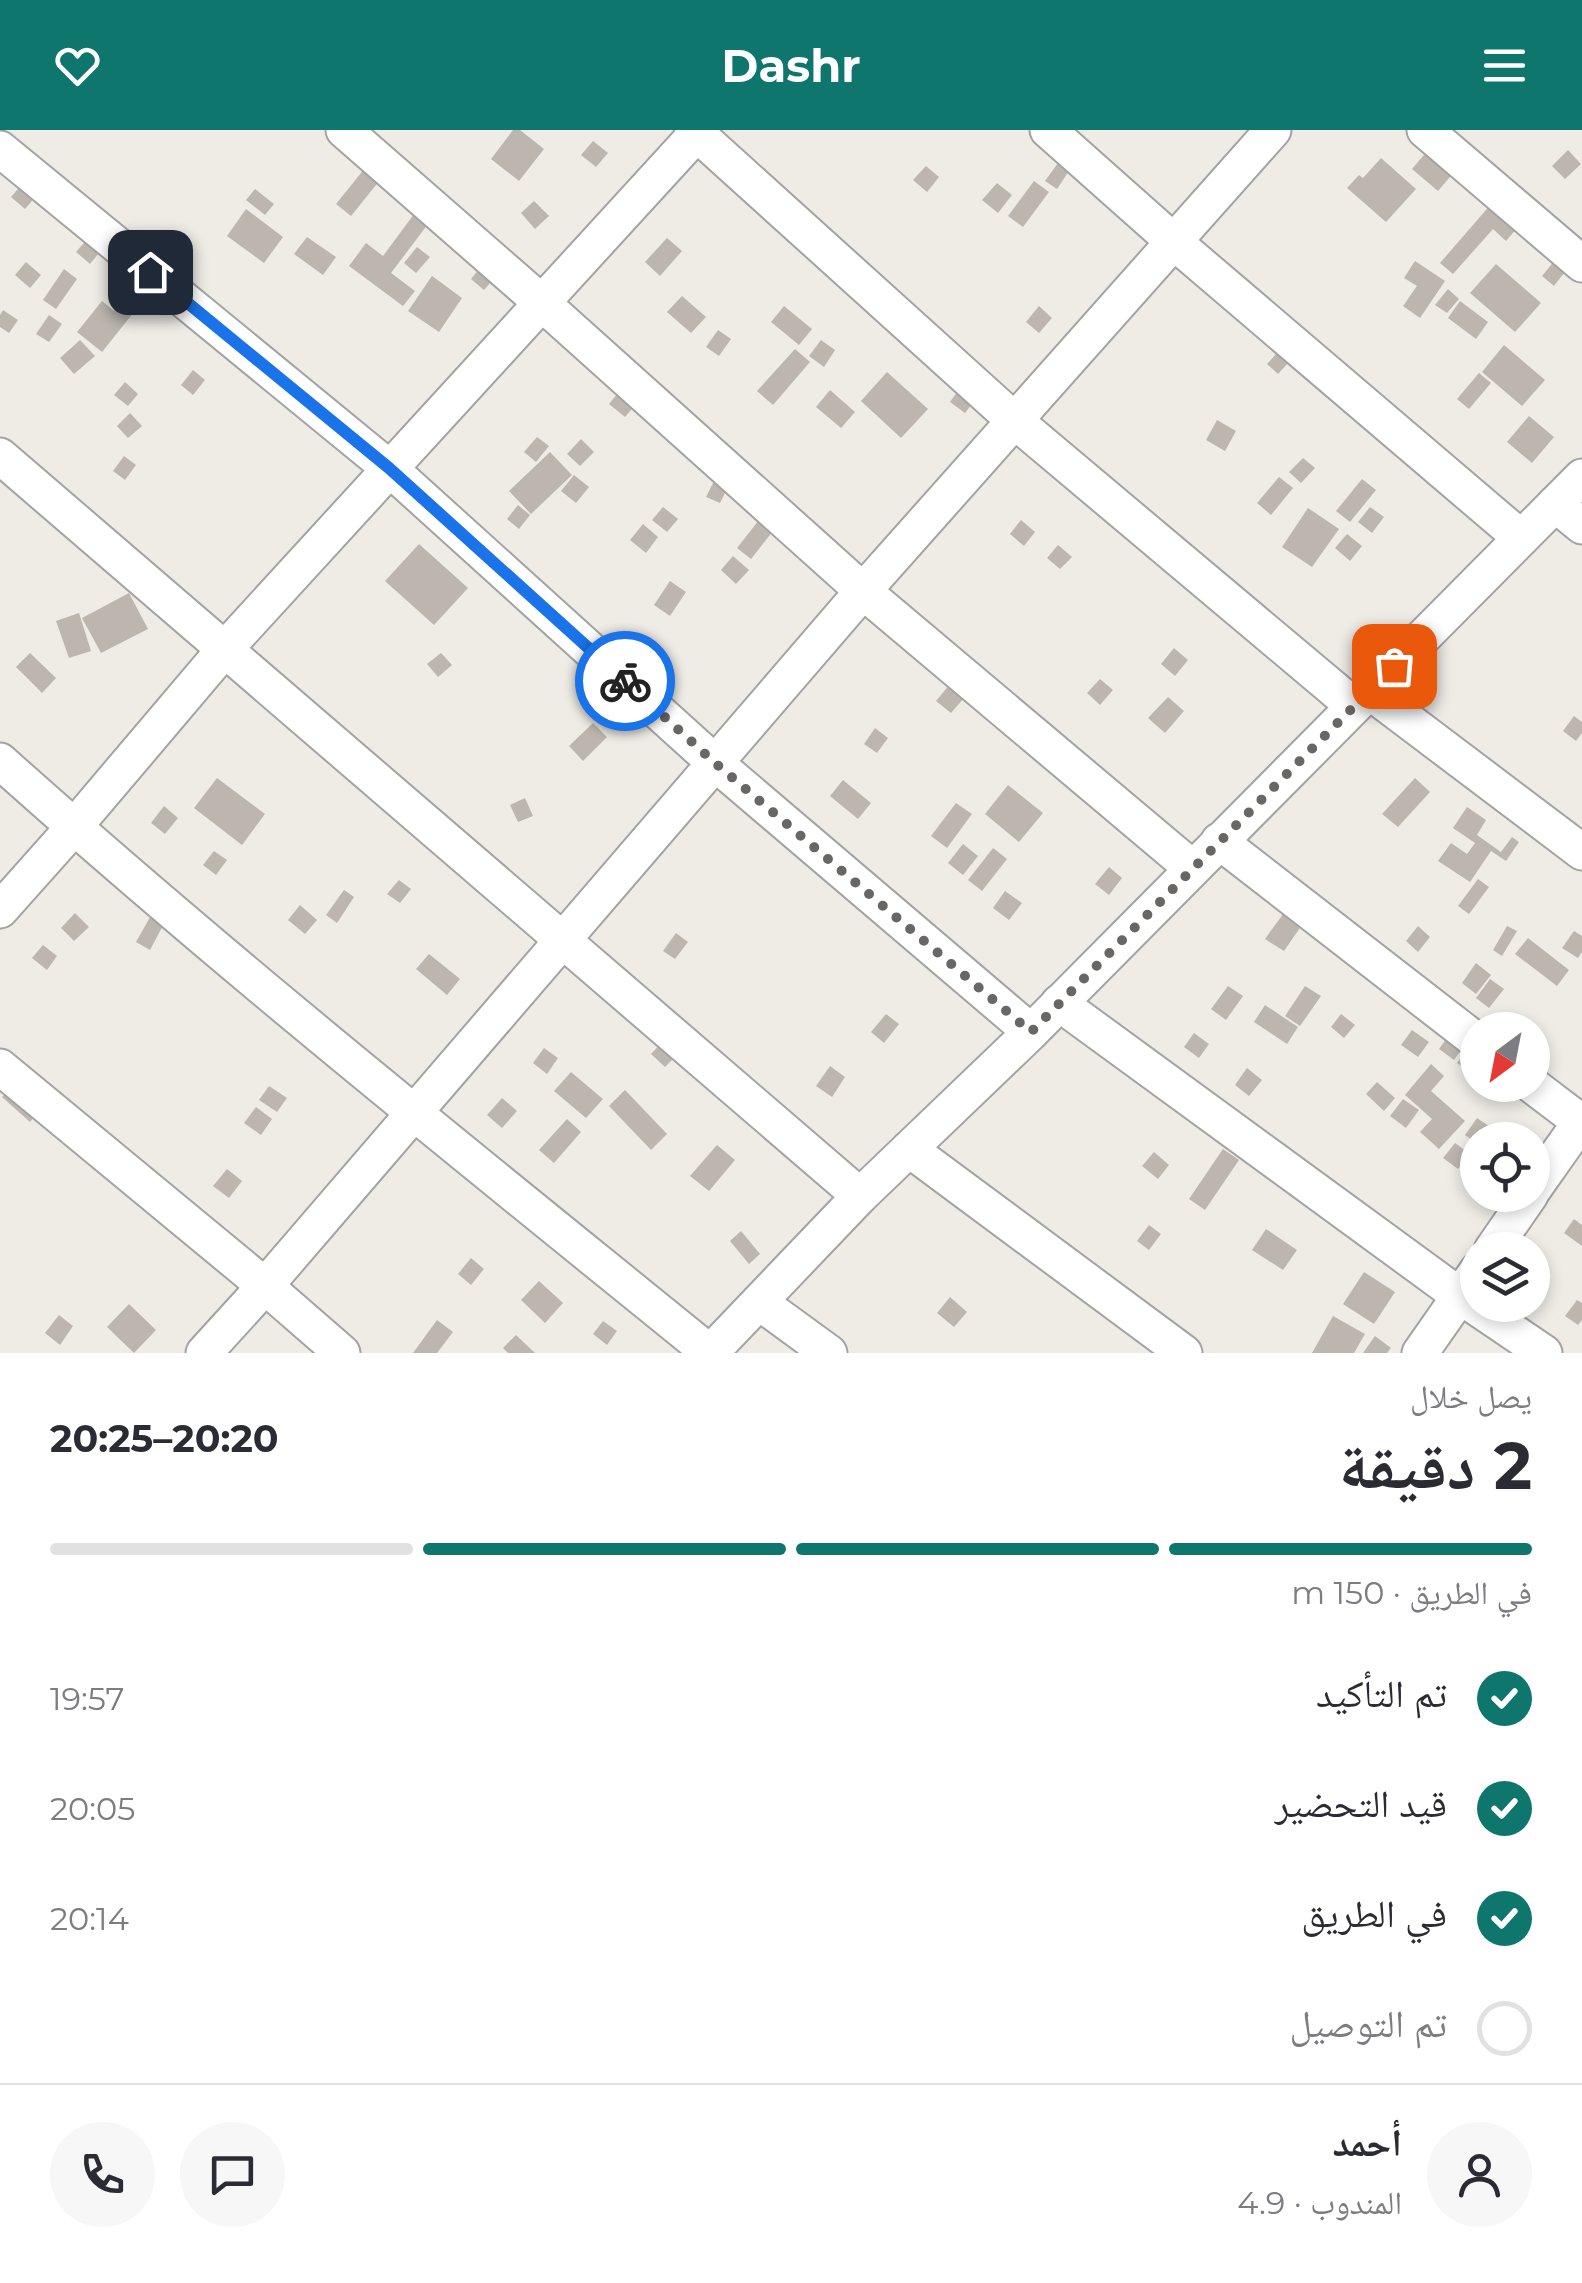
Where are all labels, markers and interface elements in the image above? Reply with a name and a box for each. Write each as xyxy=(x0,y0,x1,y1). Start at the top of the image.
icon: heart xyxy=(50,38,105,93)
text: Dashr xyxy=(721,38,861,93)
icon: menu xyxy=(1477,38,1532,93)
pin xyxy=(108,230,193,315)
icon: home xyxy=(123,245,178,300)
pin xyxy=(1352,624,1437,709)
courier xyxy=(575,631,675,731)
icon: bag xyxy=(1367,639,1422,694)
icon: bike xyxy=(598,654,653,709)
north arrow xyxy=(1460,1012,1550,1102)
map controls xyxy=(1460,1012,1550,1322)
button: locate xyxy=(1460,1122,1550,1212)
button: layers xyxy=(1460,1232,1550,1322)
text: يصل خلال xyxy=(1410,1377,1532,1416)
text: 20:20–20:25 xyxy=(50,1415,279,1462)
text: 2 دقيقة xyxy=(1339,1426,1532,1505)
text: في الطريق · 150 m xyxy=(1291,1573,1532,1612)
text: تم التأكيد xyxy=(1316,1670,1447,1717)
icon: check xyxy=(1477,1671,1532,1726)
text: 19:57 xyxy=(50,1679,124,1718)
text: قيد التحضير xyxy=(1275,1780,1447,1827)
icon: check xyxy=(1477,1781,1532,1836)
text: 20:05 xyxy=(50,1789,135,1828)
text: في الطريق xyxy=(1301,1890,1447,1937)
icon: check xyxy=(1477,1891,1532,1946)
text: 20:14 xyxy=(50,1899,129,1938)
text: تم التوصيل xyxy=(1289,2000,1447,2047)
text: أحمد xyxy=(1332,2119,1402,2166)
button: phone xyxy=(50,2122,155,2227)
button: chat xyxy=(180,2122,285,2227)
button: person xyxy=(1427,2122,1532,2227)
text: المندوب · 4.9 xyxy=(1237,2183,1402,2222)

